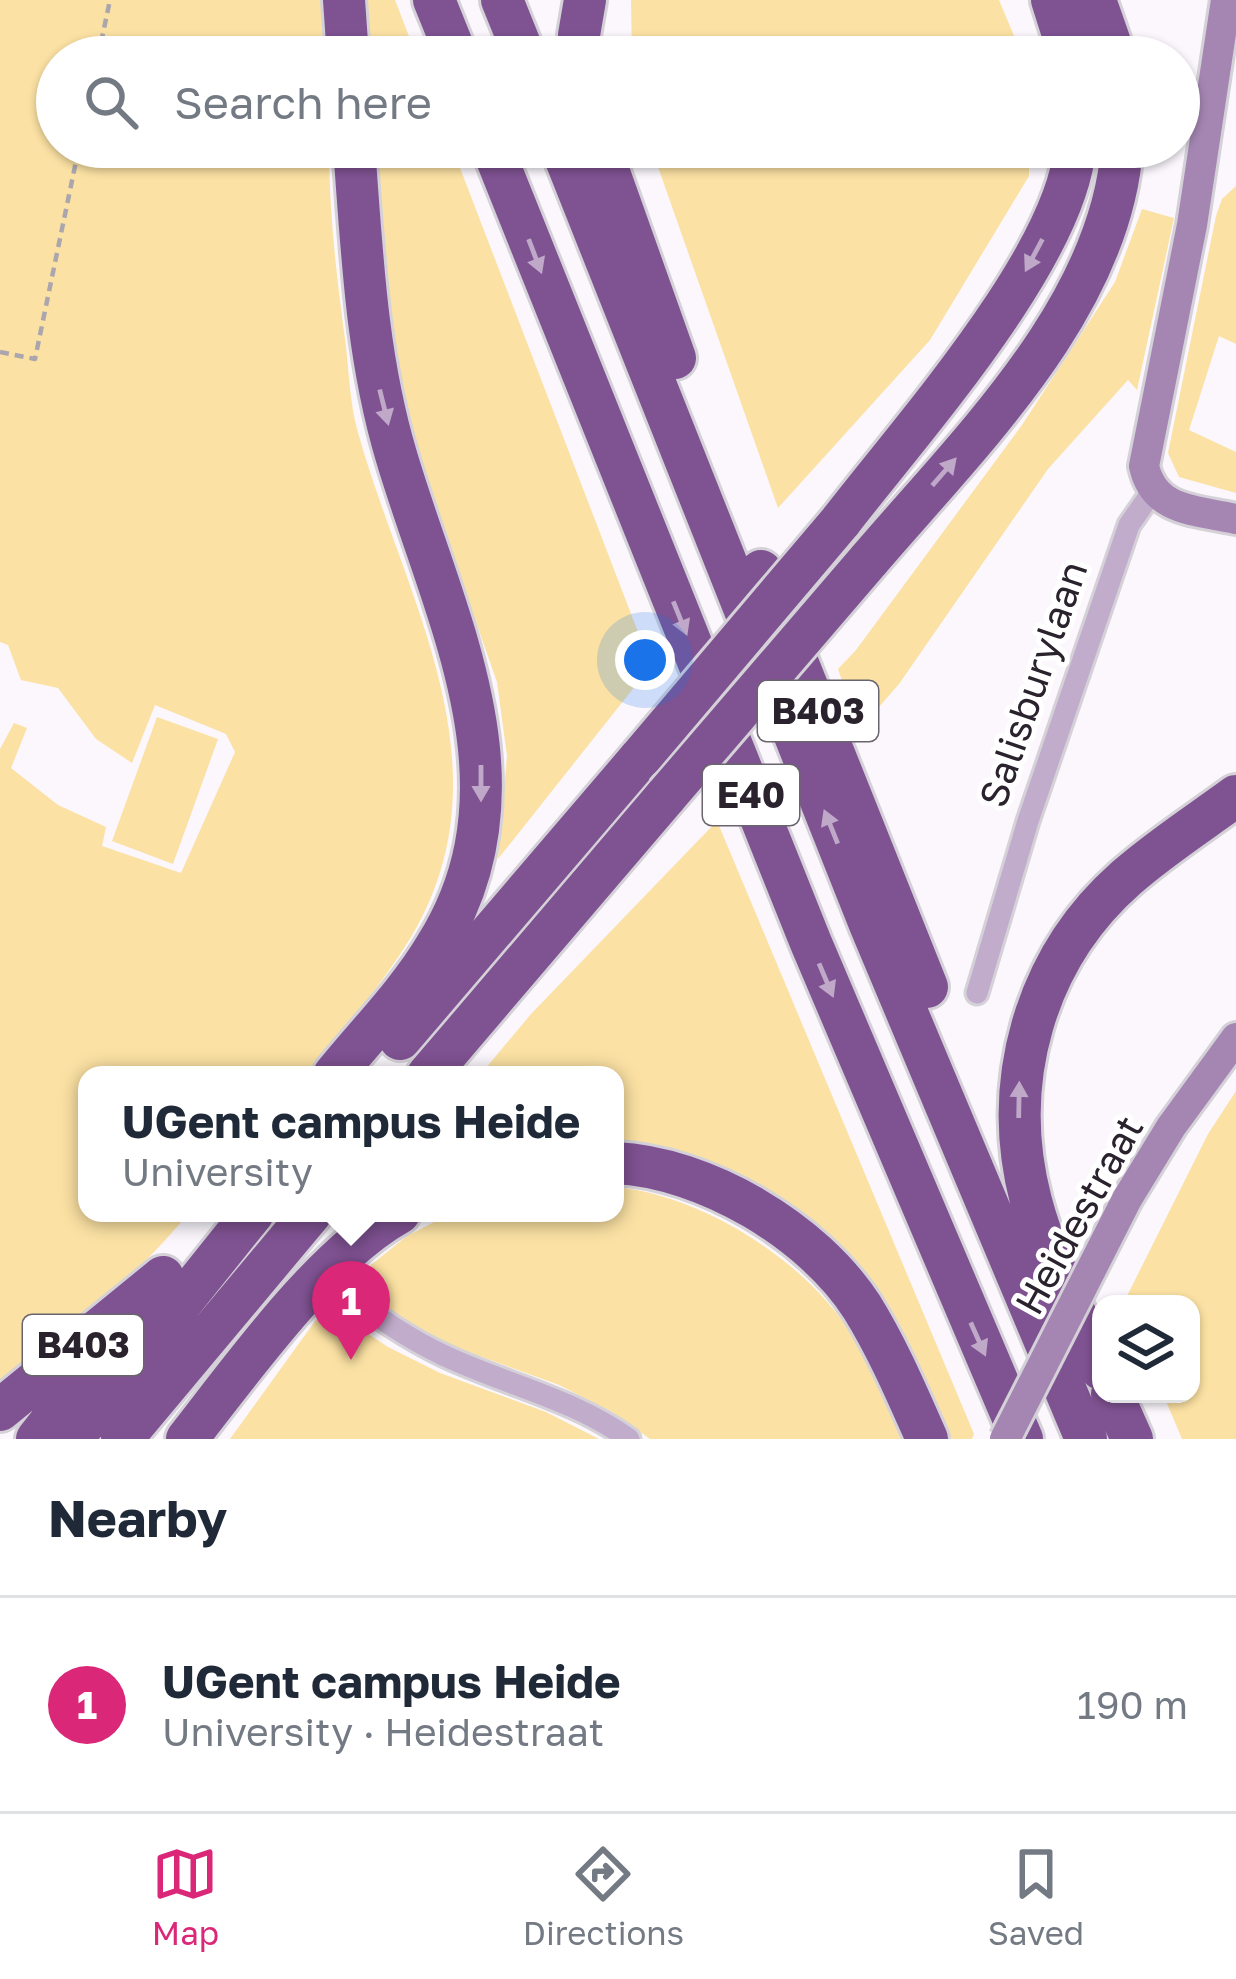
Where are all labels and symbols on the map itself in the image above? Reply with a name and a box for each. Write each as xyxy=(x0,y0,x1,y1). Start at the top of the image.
one-way arrow xyxy=(526,238,545,274)
one-way arrow xyxy=(1024,238,1045,273)
one-way arrow xyxy=(375,389,394,426)
one-way arrow xyxy=(931,457,957,487)
street label: Salisburylaan xyxy=(968,555,1097,813)
one-way arrow xyxy=(671,600,690,636)
your location xyxy=(615,630,675,690)
road number: B403 xyxy=(758,681,878,741)
one-way arrow xyxy=(471,765,491,803)
road number: E40 xyxy=(703,765,799,825)
one-way arrow xyxy=(821,809,840,845)
one-way arrow xyxy=(817,962,836,998)
one-way arrow xyxy=(1010,1080,1029,1118)
street label: Heidestraat xyxy=(1005,1107,1152,1322)
pin: 1 xyxy=(312,1261,390,1360)
road number: B403 xyxy=(23,1315,143,1375)
one-way arrow xyxy=(968,1322,988,1357)

